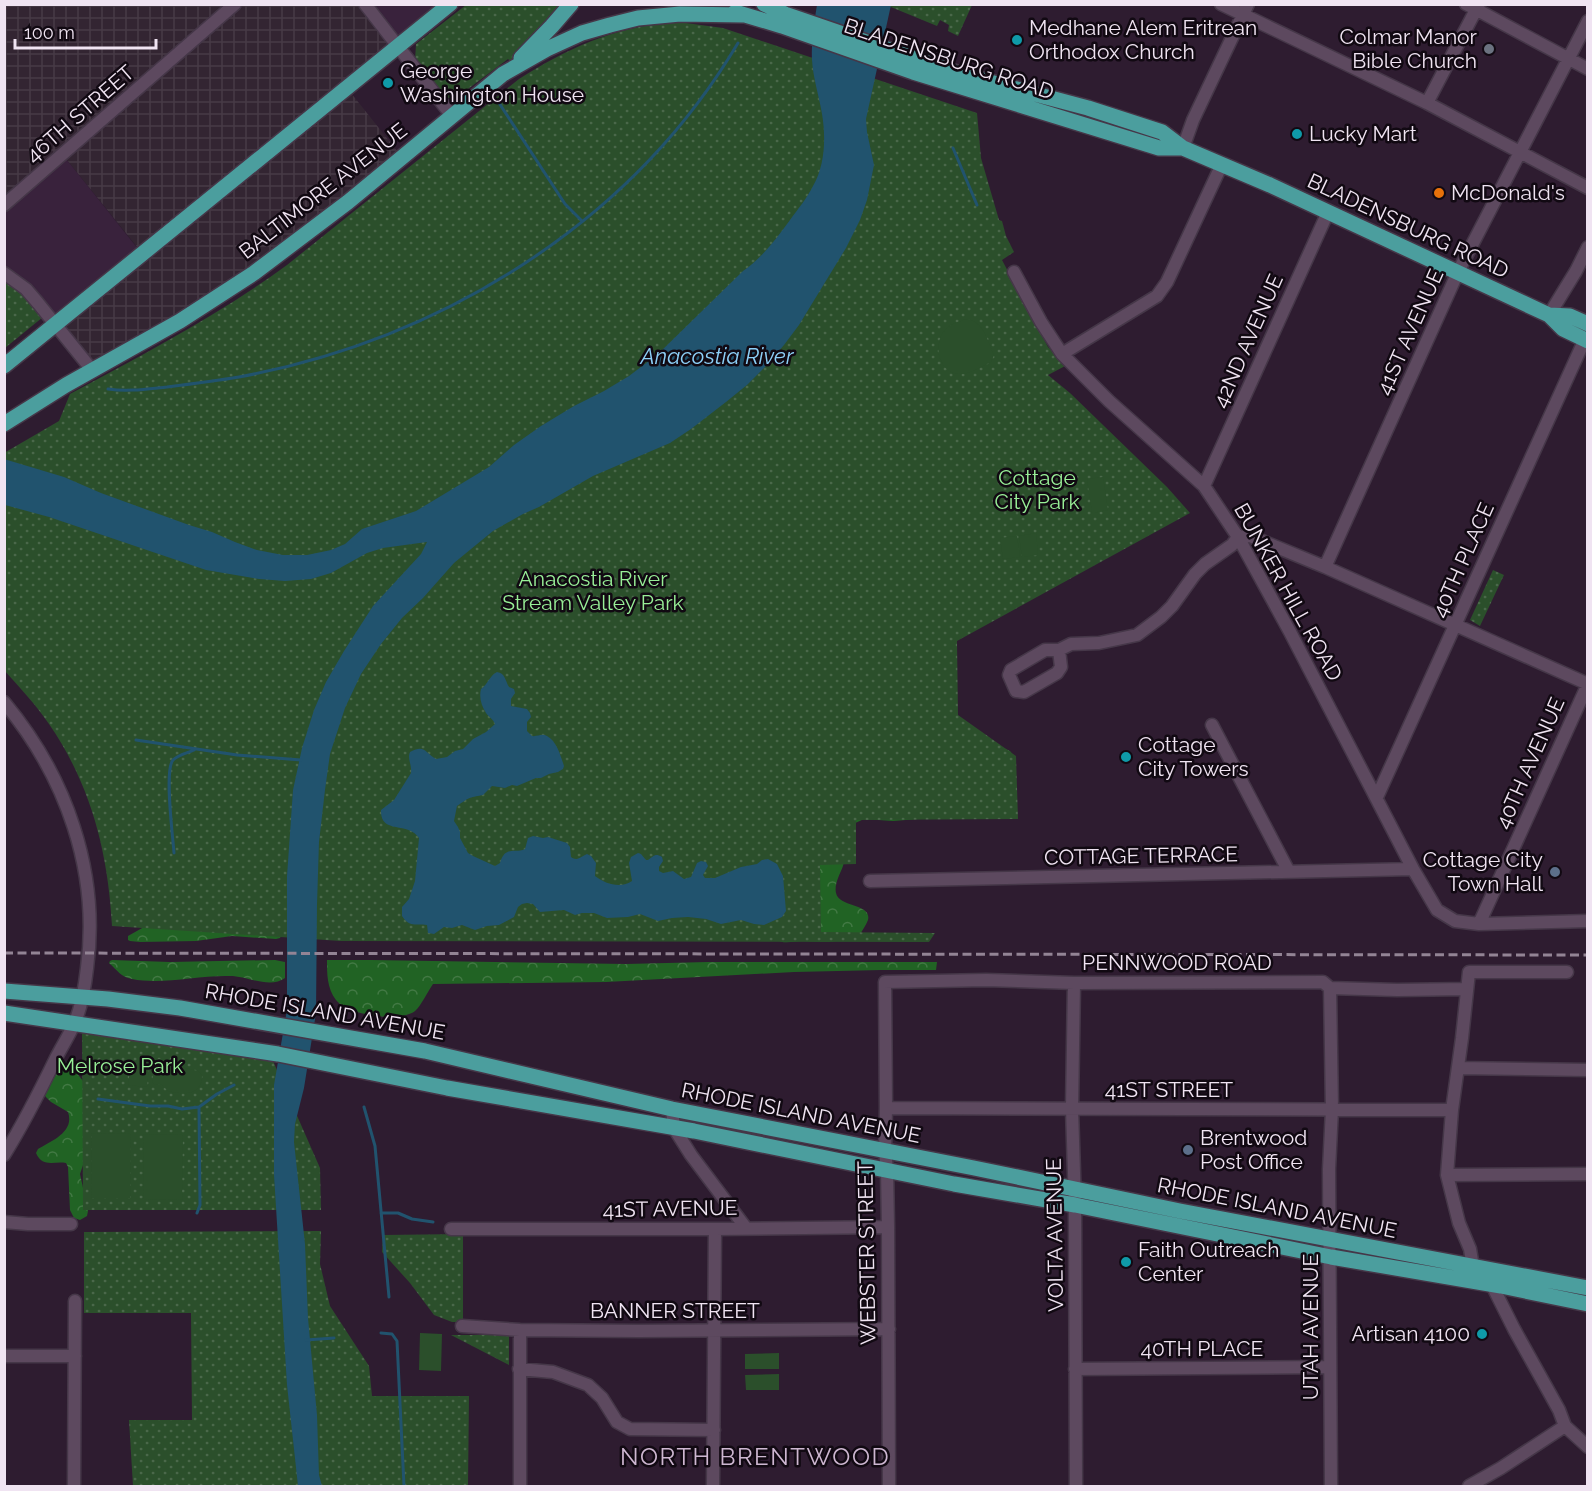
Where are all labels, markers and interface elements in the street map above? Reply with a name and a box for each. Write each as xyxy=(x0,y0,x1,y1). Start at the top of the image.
scale bar xyxy=(15,12,156,50)
street label: BLADENSBURG ROAD xyxy=(841,13,1057,104)
place label: Medhane Alem Eritrean Orthodox Church xyxy=(1029,15,1257,64)
text: 100 m xyxy=(24,22,75,43)
place label: Colmar Manor Bible Church xyxy=(1340,24,1478,73)
marker: Medhane Alem Eritrean Orthodox Church xyxy=(1010,33,1024,47)
marker: Colmar Manor Bible Church xyxy=(1482,42,1496,56)
place label: George Washington House xyxy=(400,58,584,107)
street label: 46TH STREET xyxy=(20,60,139,167)
marker: George Washington House xyxy=(381,76,395,90)
street label: BALTIMORE AVENUE xyxy=(234,117,412,264)
place label: Lucky Mart xyxy=(1309,121,1417,146)
marker: Lucky Mart xyxy=(1290,127,1304,141)
street label: BLADENSBURG ROAD xyxy=(1304,168,1513,283)
place label: McDonald's xyxy=(1451,180,1565,205)
marker: McDonald's xyxy=(1432,186,1446,200)
street label: 41ST AVENUE xyxy=(1371,265,1448,399)
street label: 42ND AVENUE xyxy=(1207,270,1288,411)
water label: Anacostia River xyxy=(640,343,795,369)
park label: Cottage City Park xyxy=(994,465,1080,514)
street label: BUNKER HILL ROAD xyxy=(1229,498,1348,685)
street label: 40TH PLACE xyxy=(1426,499,1499,621)
park label: Anacostia River Stream Valley Park xyxy=(502,566,684,615)
street label: 40TH AVENUE xyxy=(1489,693,1570,832)
place label: Cottage City Towers xyxy=(1138,732,1249,781)
marker: Cottage City Towers xyxy=(1119,750,1133,764)
street label: COTTAGE TERRACE xyxy=(1044,841,1238,870)
place label: Cottage City Town Hall xyxy=(1423,847,1543,896)
marker: Cottage City Town Hall xyxy=(1548,865,1562,879)
street label: PENNWOOD ROAD xyxy=(1082,950,1272,975)
street label: RHODE ISLAND AVENUE xyxy=(203,978,447,1045)
park label: Melrose Park xyxy=(57,1053,183,1078)
street label: RHODE ISLAND AVENUE xyxy=(679,1077,923,1148)
street label: 41ST STREET xyxy=(1105,1077,1233,1102)
place label: Brentwood Post Office xyxy=(1200,1125,1307,1174)
marker: Brentwood Post Office xyxy=(1181,1143,1195,1157)
street label: VOLTA AVENUE xyxy=(1041,1158,1068,1312)
street label: WEBSTER STREET xyxy=(852,1161,881,1345)
street label: RHODE ISLAND AVENUE xyxy=(1155,1172,1399,1243)
street label: 41ST AVENUE xyxy=(602,1195,738,1222)
place label: Faith Outreach Center xyxy=(1138,1237,1280,1286)
street label: UTAH AVENUE xyxy=(1298,1254,1323,1400)
marker: Faith Outreach Center xyxy=(1119,1255,1133,1269)
street label: BANNER STREET xyxy=(590,1298,760,1323)
place label: Artisan 4100 xyxy=(1351,1321,1470,1346)
marker: Artisan 4100 xyxy=(1475,1327,1489,1341)
street label: 40TH PLACE xyxy=(1141,1336,1263,1361)
district label: NORTH BRENTWOOD xyxy=(620,1442,890,1471)

